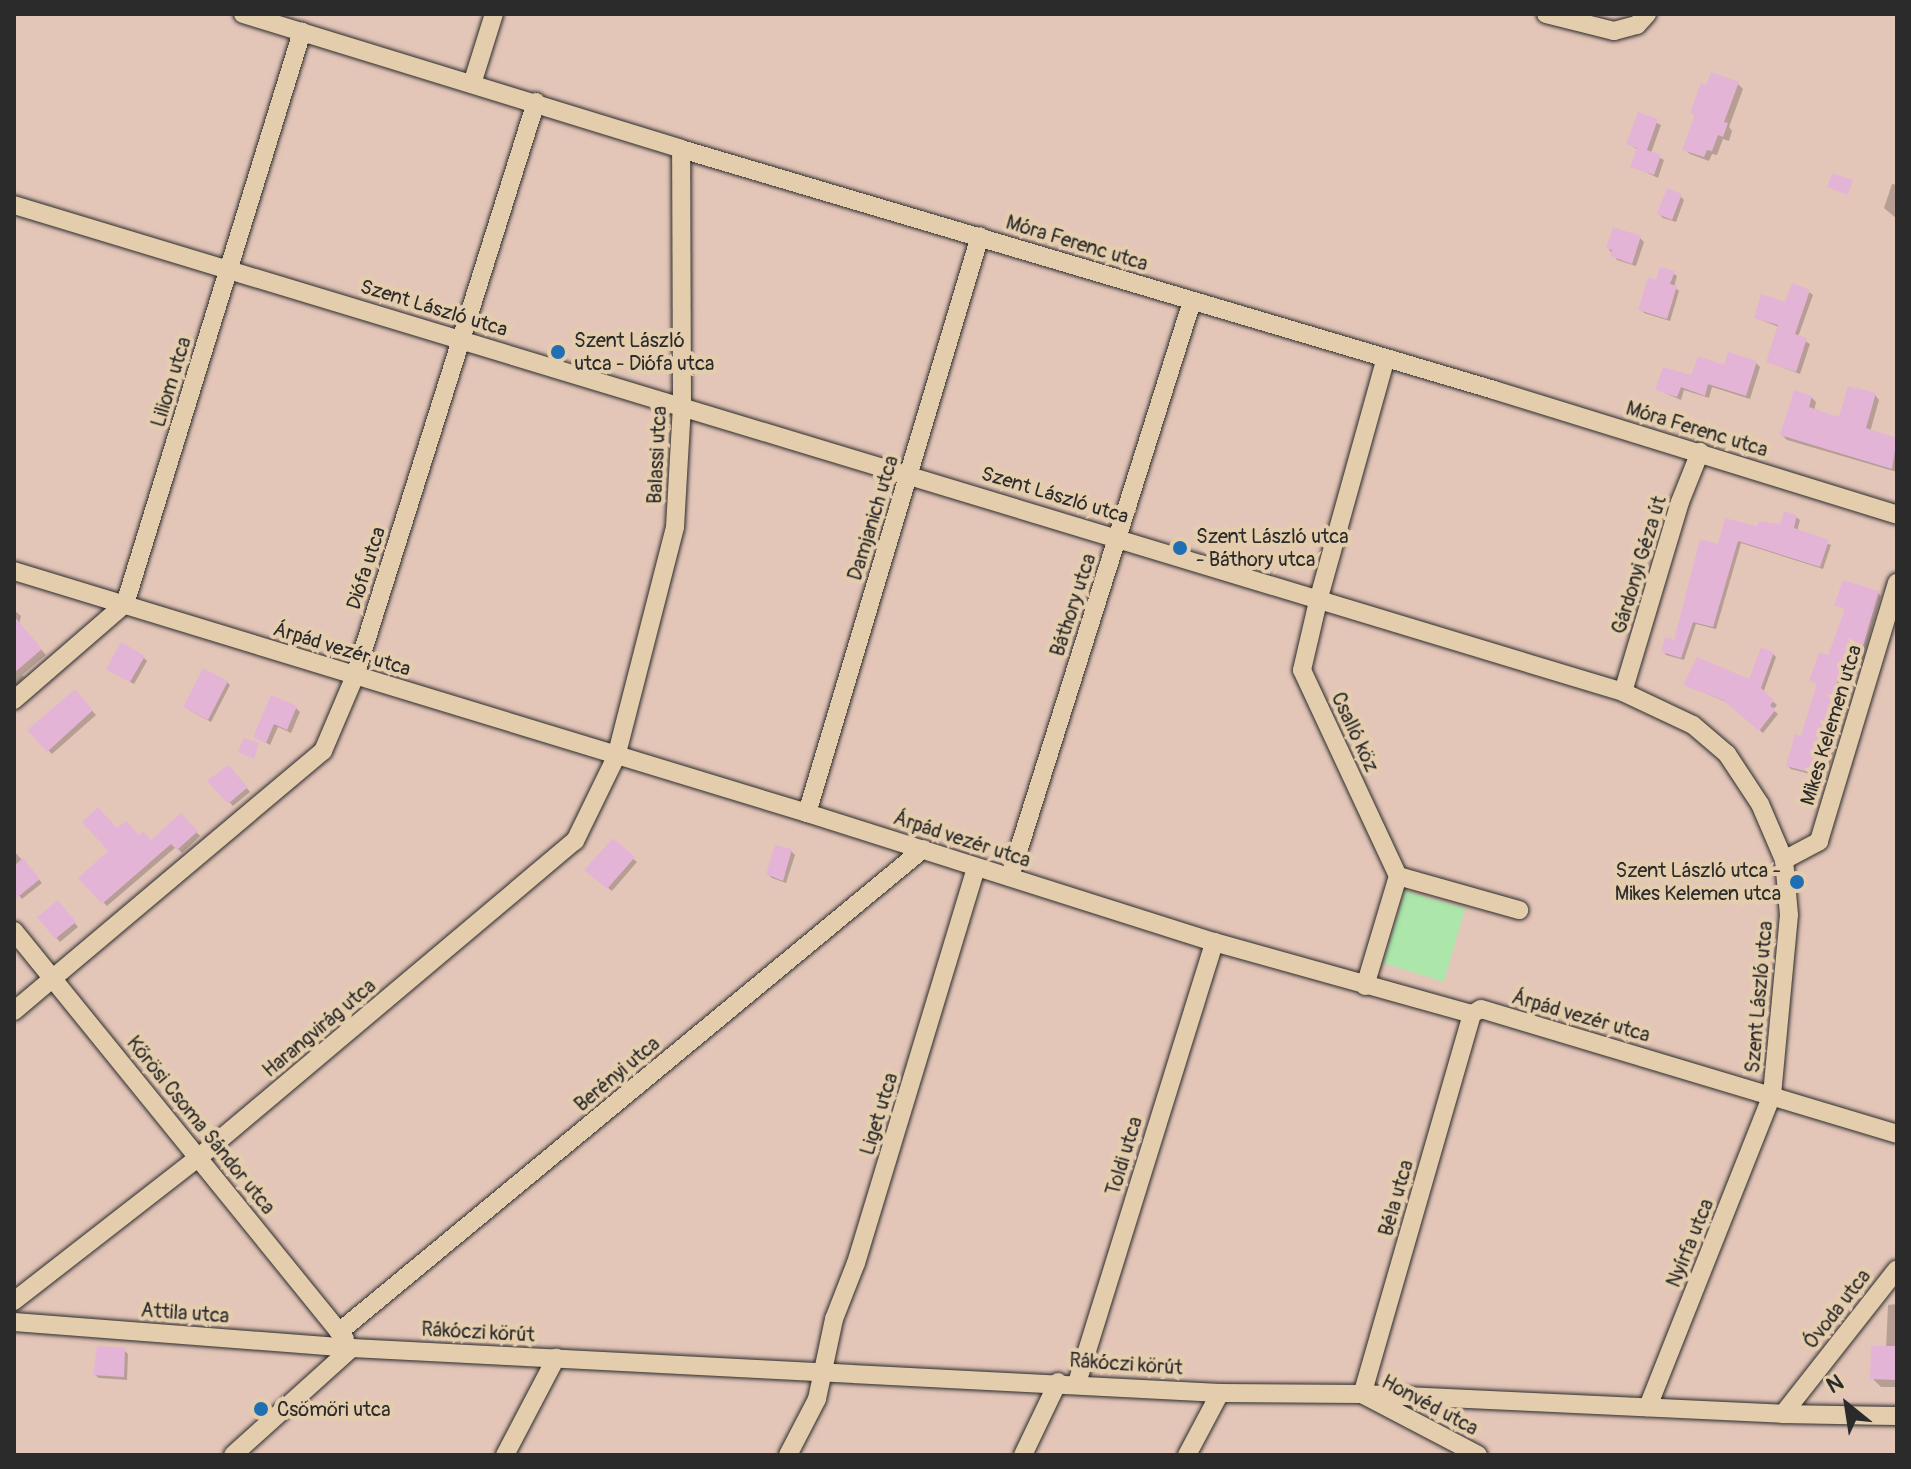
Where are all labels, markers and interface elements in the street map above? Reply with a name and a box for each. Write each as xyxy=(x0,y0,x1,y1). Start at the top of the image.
street label: Móra Ferenc utca xyxy=(1003,210,1151,276)
street label: Szent László utca xyxy=(357,274,511,342)
place label: Szent László utca - Diófa utca xyxy=(574,328,714,375)
street label: Liliom utca xyxy=(146,334,196,430)
marker: Szent László utca - Diófa utca xyxy=(549,343,567,361)
street label: Móra Ferenc utca xyxy=(1623,396,1771,462)
street label: Balassi utca xyxy=(642,405,672,505)
street label: Damjanich utca xyxy=(843,453,903,583)
street label: Szent László utca xyxy=(978,461,1132,529)
street label: Gárdonyi Géza út xyxy=(1607,493,1671,637)
street label: Diófa utca xyxy=(341,524,391,612)
place label: Szent László utca - Báthory utca xyxy=(1196,524,1349,571)
marker: Szent László utca - Báthory utca xyxy=(1171,539,1189,557)
street label: Báthory utca xyxy=(1045,551,1101,659)
street label: Árpád vezér utca xyxy=(270,617,414,681)
street label: Mikes Kelemen utca xyxy=(1795,642,1867,808)
street label: Csalló köz xyxy=(1326,688,1384,776)
street label: Árpád vezér utca xyxy=(891,806,1033,872)
place label: Szent László utca - Mikes Kelemen utca xyxy=(1615,858,1781,905)
marker: Szent László utca - Mikes Kelemen utca xyxy=(1788,873,1806,891)
street label: Szent László utca xyxy=(1740,920,1778,1074)
street label: Harangvirág utca xyxy=(258,974,380,1082)
street label: Árpád vezér utca xyxy=(1509,985,1653,1047)
street label: Kőrösi Csoma Sándor utca xyxy=(122,1031,280,1219)
street label: Berényi utca xyxy=(569,1031,665,1117)
street label: Liget utca xyxy=(855,1070,903,1158)
street label: Toldi utca xyxy=(1101,1114,1147,1198)
street label: Béla utca xyxy=(1374,1157,1418,1239)
street label: Nyírfa utca xyxy=(1661,1195,1719,1291)
street label: Óvoda utca xyxy=(1799,1264,1875,1354)
street label: Attila utca xyxy=(140,1298,230,1328)
street label: Rákóczi körút xyxy=(421,1317,535,1347)
street label: Rákóczi körút xyxy=(1069,1348,1183,1380)
north arrow xyxy=(1807,1365,1887,1445)
text: N xyxy=(1822,1368,1848,1400)
street label: Honvéd utca xyxy=(1378,1370,1482,1440)
place label: Csömöri utca xyxy=(277,1397,391,1421)
marker: Csömöri utca xyxy=(252,1400,270,1418)

